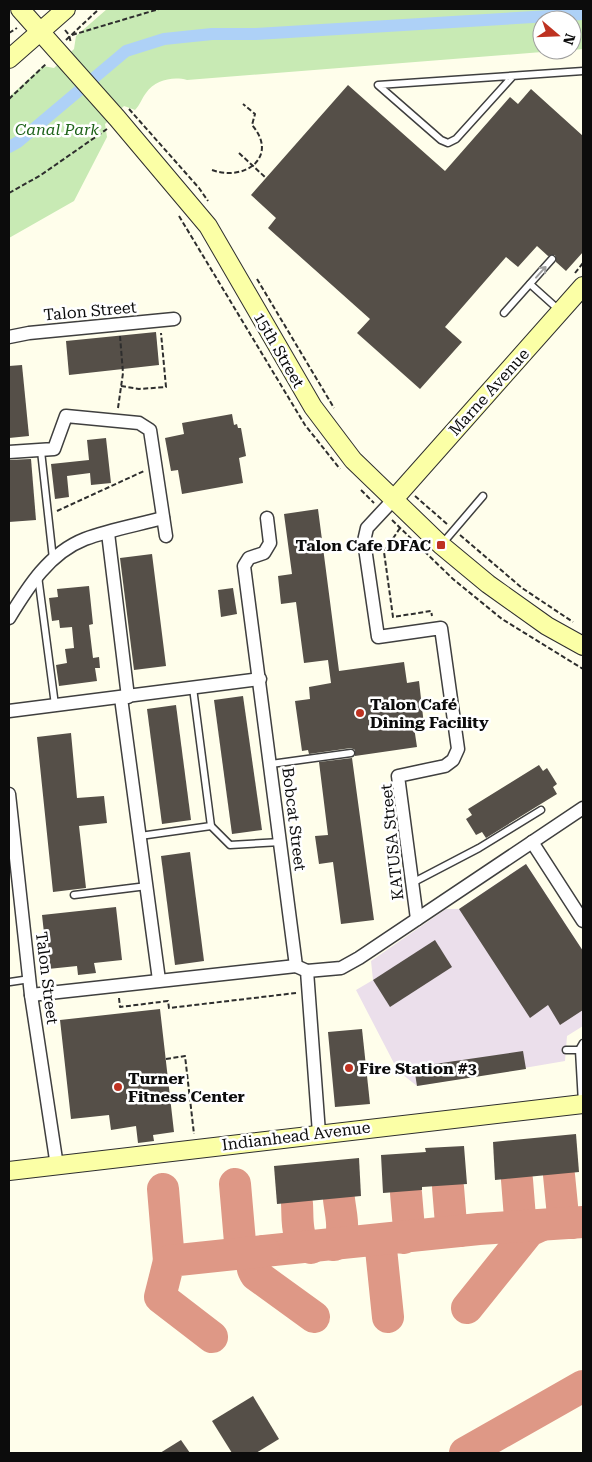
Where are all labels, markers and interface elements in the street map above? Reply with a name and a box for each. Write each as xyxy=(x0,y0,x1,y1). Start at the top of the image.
north arrow xyxy=(532,10,582,60)
text: N xyxy=(560,32,579,47)
park label: Canal Park xyxy=(15,120,99,139)
one-way arrow xyxy=(535,265,547,278)
street label: Talon Street xyxy=(43,297,137,325)
street label: 15th Street xyxy=(250,309,308,391)
street label: Marne Avenue xyxy=(445,344,533,440)
place label: Talon Cafe DFAC xyxy=(296,536,431,555)
marker: Talon Cafe DFAC xyxy=(435,539,447,551)
place label: Talon Café Dining Facility xyxy=(370,695,489,732)
marker: Talon Café Dining Facility xyxy=(354,707,366,719)
street label: Bobcat Street xyxy=(278,766,310,872)
street label: KATUSA Street xyxy=(376,783,408,901)
street label: Talon Street xyxy=(32,931,62,1026)
place label: Fire Station #3 xyxy=(359,1059,477,1078)
marker: Fire Station #3 xyxy=(343,1062,355,1074)
place label: Turner Fitness Center xyxy=(128,1069,245,1106)
marker: Turner Fitness Center xyxy=(112,1081,124,1093)
street label: Indianhead Avenue xyxy=(221,1117,372,1155)

